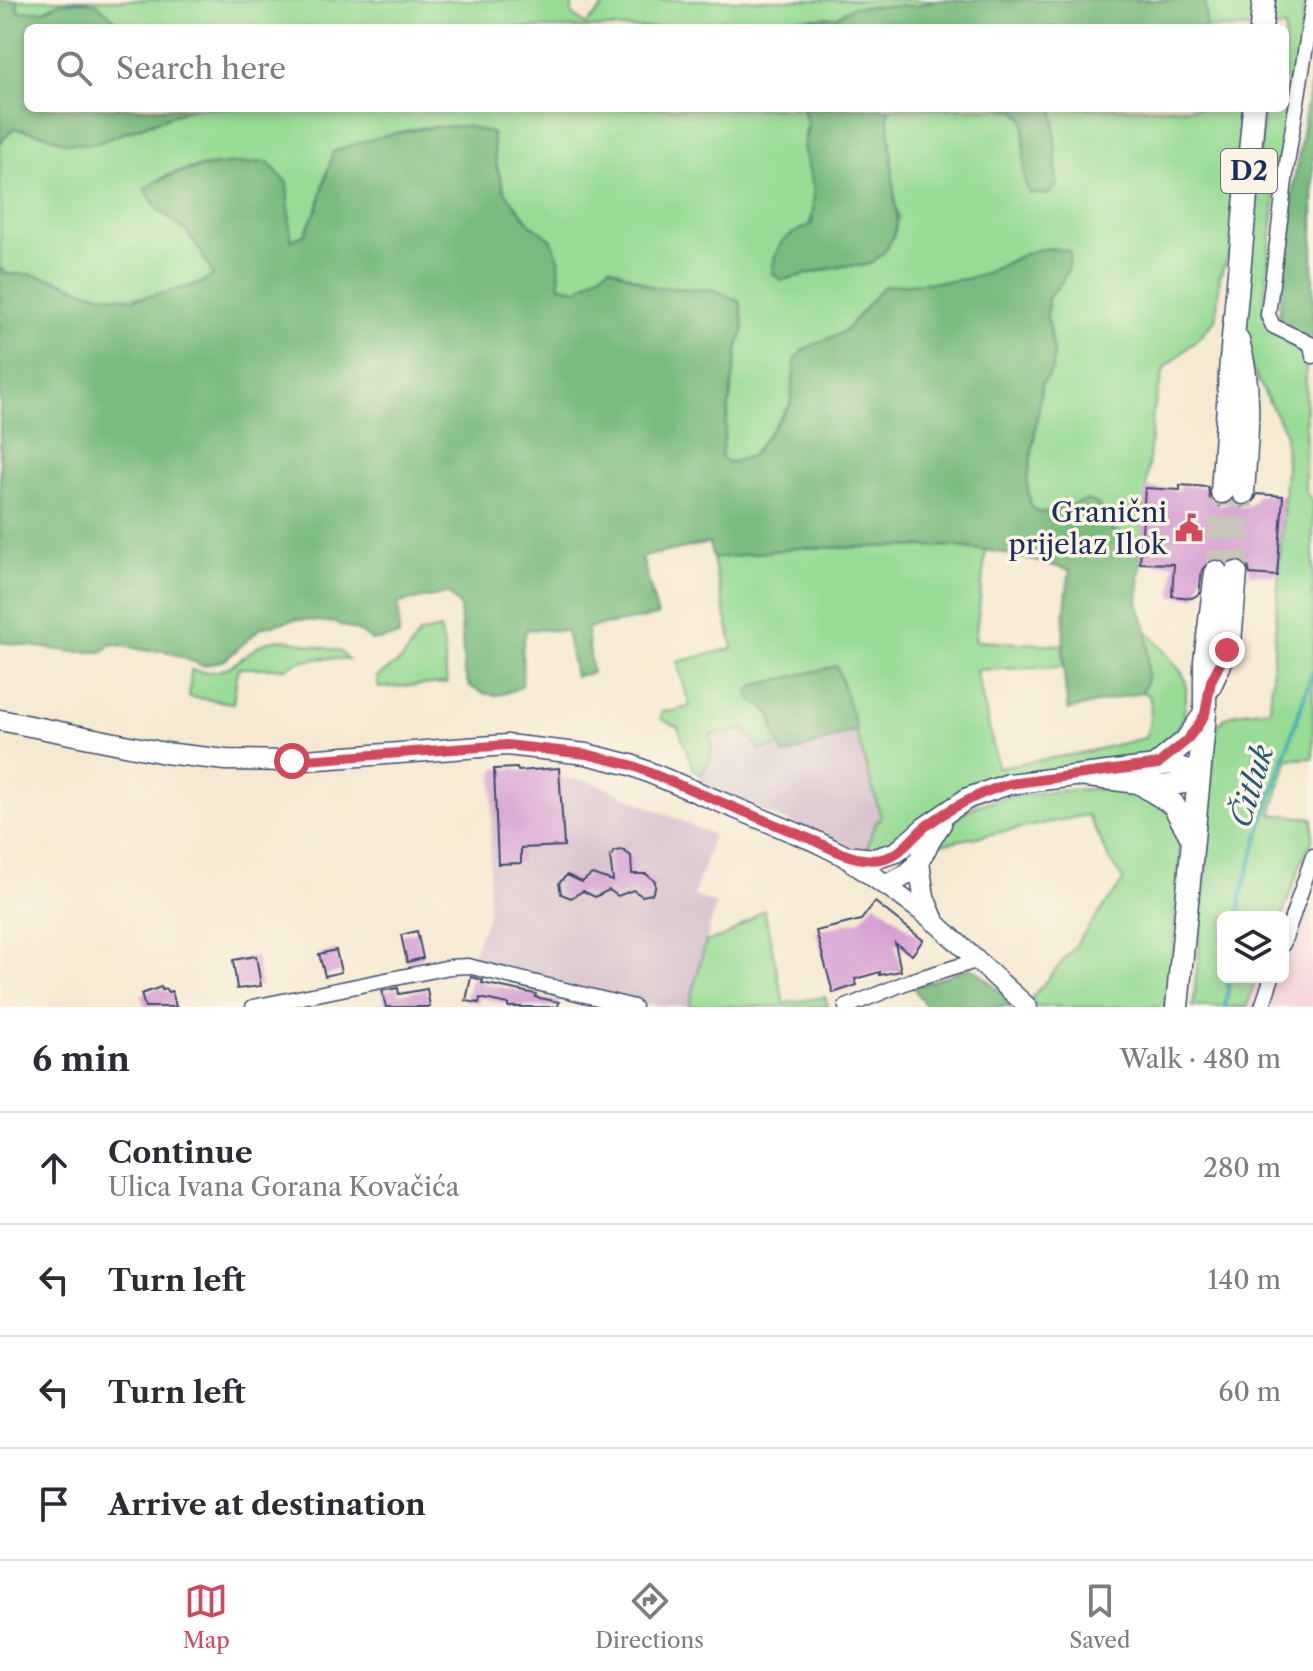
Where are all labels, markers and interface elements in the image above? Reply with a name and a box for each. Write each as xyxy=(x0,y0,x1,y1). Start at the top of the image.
search box xyxy=(24,24,1289,112)
icon: search xyxy=(52,46,96,90)
text: Search here xyxy=(116,50,286,87)
road number: D2 xyxy=(1221,149,1277,193)
place label: Granični prijelaz Ilok xyxy=(1009,495,1169,561)
public building icon: Granični prijelaz Ilok xyxy=(1174,513,1204,543)
route end xyxy=(1209,632,1245,668)
water label: Čitluk xyxy=(1222,740,1282,831)
route start xyxy=(274,743,310,779)
map controls xyxy=(1217,911,1289,983)
button: layers xyxy=(1217,911,1289,983)
text: 6 min xyxy=(32,1038,130,1080)
text: Walk · 480 m xyxy=(1120,1043,1281,1075)
text: Continue xyxy=(108,1134,253,1171)
icon: ahead xyxy=(32,1146,76,1190)
text: 280 m xyxy=(1203,1152,1281,1184)
text: Ulica Ivana Gorana Kovačića xyxy=(108,1171,460,1203)
icon: left xyxy=(32,1258,76,1302)
text: Turn left xyxy=(108,1262,245,1299)
text: 140 m xyxy=(1207,1264,1281,1296)
icon: left xyxy=(32,1370,76,1414)
text: Turn left xyxy=(108,1374,245,1411)
text: 60 m xyxy=(1218,1376,1281,1408)
icon: arrive xyxy=(32,1482,76,1526)
text: Arrive at destination xyxy=(108,1486,426,1523)
tab: Map xyxy=(183,1579,230,1654)
tab: Directions xyxy=(595,1579,704,1654)
tab: Saved xyxy=(1069,1579,1130,1654)

